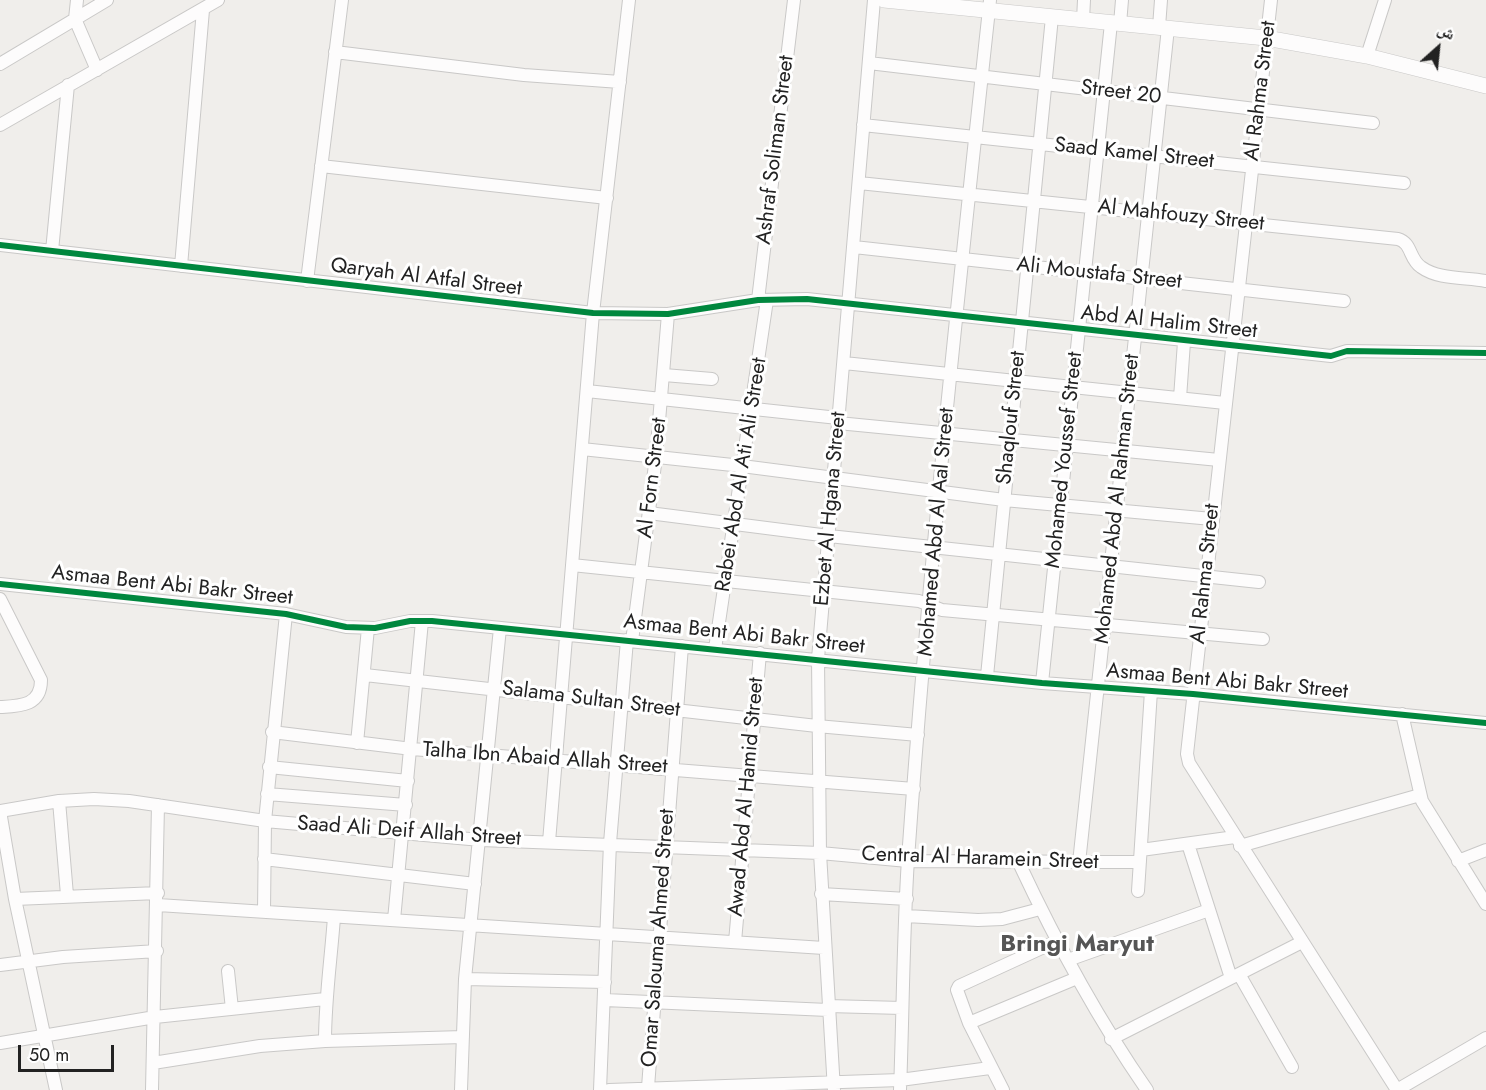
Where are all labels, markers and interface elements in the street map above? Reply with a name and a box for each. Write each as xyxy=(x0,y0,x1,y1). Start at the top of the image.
text: ش xyxy=(1434,17,1459,46)
north arrow xyxy=(1408,18,1468,78)
street label: Al Rahma Street xyxy=(1240,20,1282,162)
street label: Ashraf Soliman Street xyxy=(752,54,800,246)
street label: Street 20 xyxy=(1079,76,1163,110)
street label: Saad Kamel Street xyxy=(1053,133,1215,175)
street label: Al Mahfouzy Street xyxy=(1097,195,1265,237)
street label: Ali Moustafa Street xyxy=(1015,253,1183,295)
street label: Qaryah Al Atfal Street xyxy=(329,254,523,302)
street label: Abd Al Halim Street xyxy=(1080,301,1258,345)
street label: Shaqlouf Street xyxy=(992,350,1032,486)
street label: Mohamed Youssef Street xyxy=(1041,351,1089,569)
street label: Mohamed Abd Al Rahman Street xyxy=(1090,353,1146,645)
street label: Rabei Abd Al Ati Ali Street xyxy=(711,356,773,594)
street label: Mohamed Abd Al Aal Street xyxy=(914,407,960,657)
street label: Ezbet Al Hgana Street xyxy=(810,411,852,607)
street label: Al Forn Street xyxy=(633,416,673,540)
street label: Al Rahma Street xyxy=(1186,503,1226,645)
street label: Asmaa Bent Abi Bakr Street xyxy=(50,561,294,611)
street label: Asmaa Bent Abi Bakr Street xyxy=(622,610,866,660)
street label: Asmaa Bent Abi Bakr Street xyxy=(1105,659,1349,705)
street label: Awad Abd Al Hamid Street xyxy=(724,676,770,918)
street label: Salama Sultan Street xyxy=(501,677,681,723)
street label: Talha Ibn Abaid Allah Street xyxy=(422,738,668,780)
street label: Omar Salouma Ahmed Street xyxy=(637,808,681,1068)
street label: Saad Ali Deif Allah Street xyxy=(296,812,522,852)
street label: Central Al Haramein Street xyxy=(861,842,1099,876)
district label: Bringi Maryut xyxy=(1000,931,1154,959)
scale bar xyxy=(21,1033,117,1071)
text: 50 m xyxy=(29,1042,69,1068)

